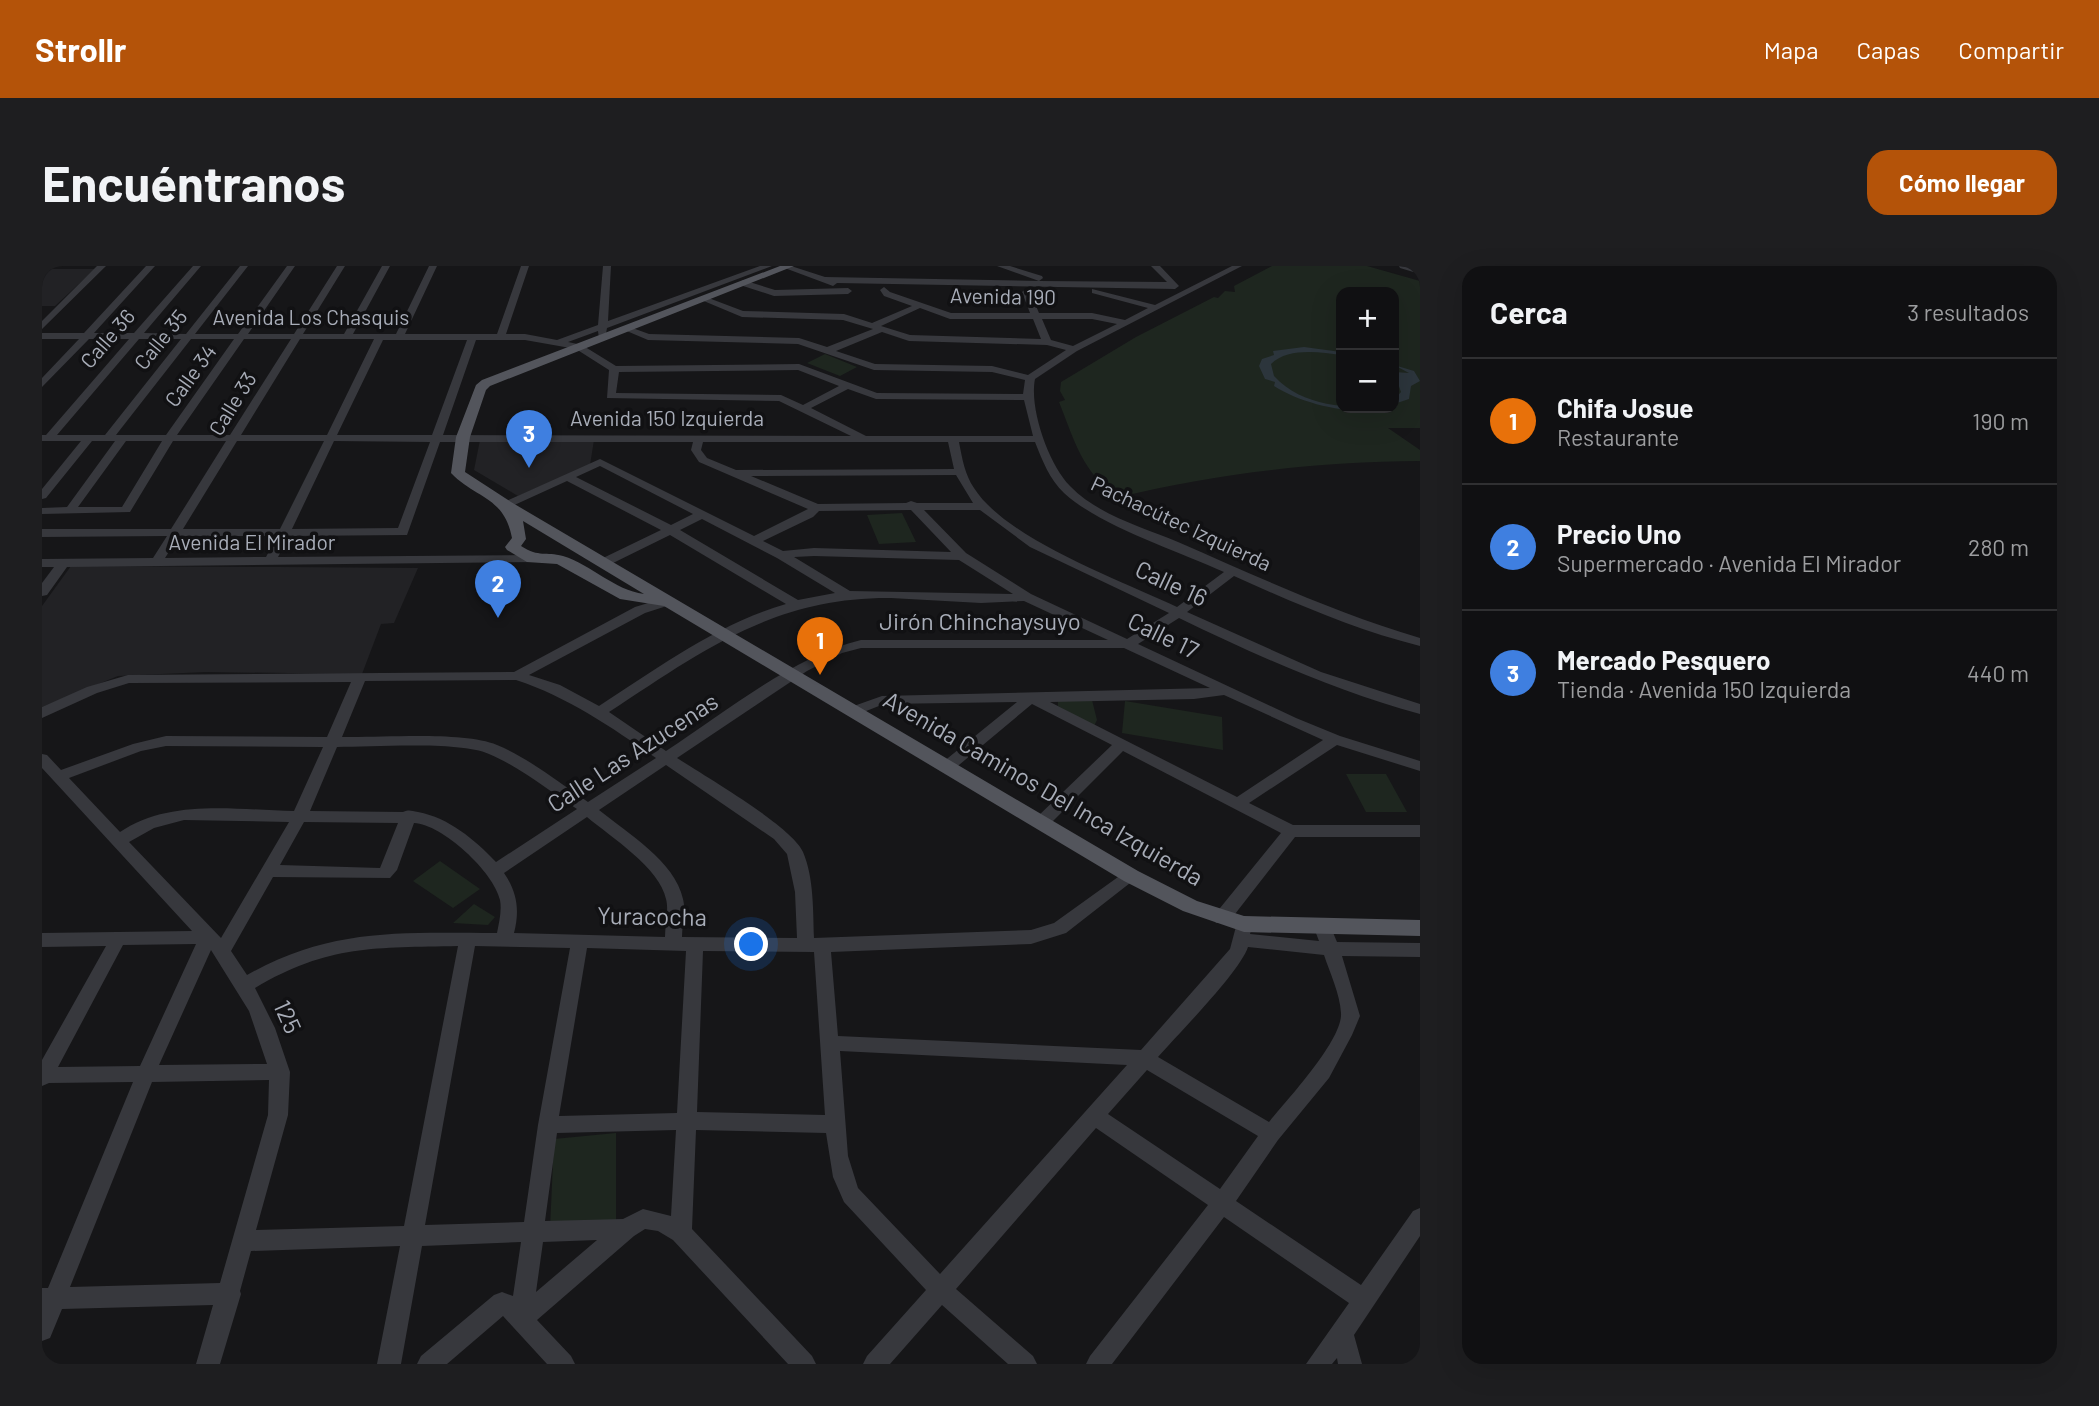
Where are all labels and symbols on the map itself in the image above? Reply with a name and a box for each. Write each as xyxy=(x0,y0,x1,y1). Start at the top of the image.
street label: Avenida 190 xyxy=(950,282,1056,309)
street label: Calle 36 xyxy=(74,303,139,373)
street label: Calle 35 xyxy=(128,304,192,374)
street label: Avenida Los Chasquis xyxy=(213,304,409,329)
street label: Calle 34 xyxy=(159,339,221,411)
street label: Calle 33 xyxy=(203,367,261,440)
street label: Avenida 150 Izquierda xyxy=(570,405,764,430)
pin: 3 xyxy=(506,410,552,468)
street label: Pachacútec Izquierda xyxy=(1088,470,1276,575)
street label: Avenida El Mirador xyxy=(168,529,336,554)
street label: Calle 16 xyxy=(1131,553,1212,612)
pin: 2 xyxy=(475,560,521,618)
street label: Calle 17 xyxy=(1124,605,1204,664)
street label: Jirón Chinchaysuyo xyxy=(879,606,1081,635)
pin: 1 xyxy=(797,617,843,675)
street label: Avenida Caminos Del Inca Izquierda xyxy=(879,684,1209,891)
street label: Calle Las Azucenas xyxy=(541,686,723,818)
street label: Yuracocha xyxy=(597,900,707,931)
your location xyxy=(734,927,768,961)
street label: 125 xyxy=(268,995,308,1038)

